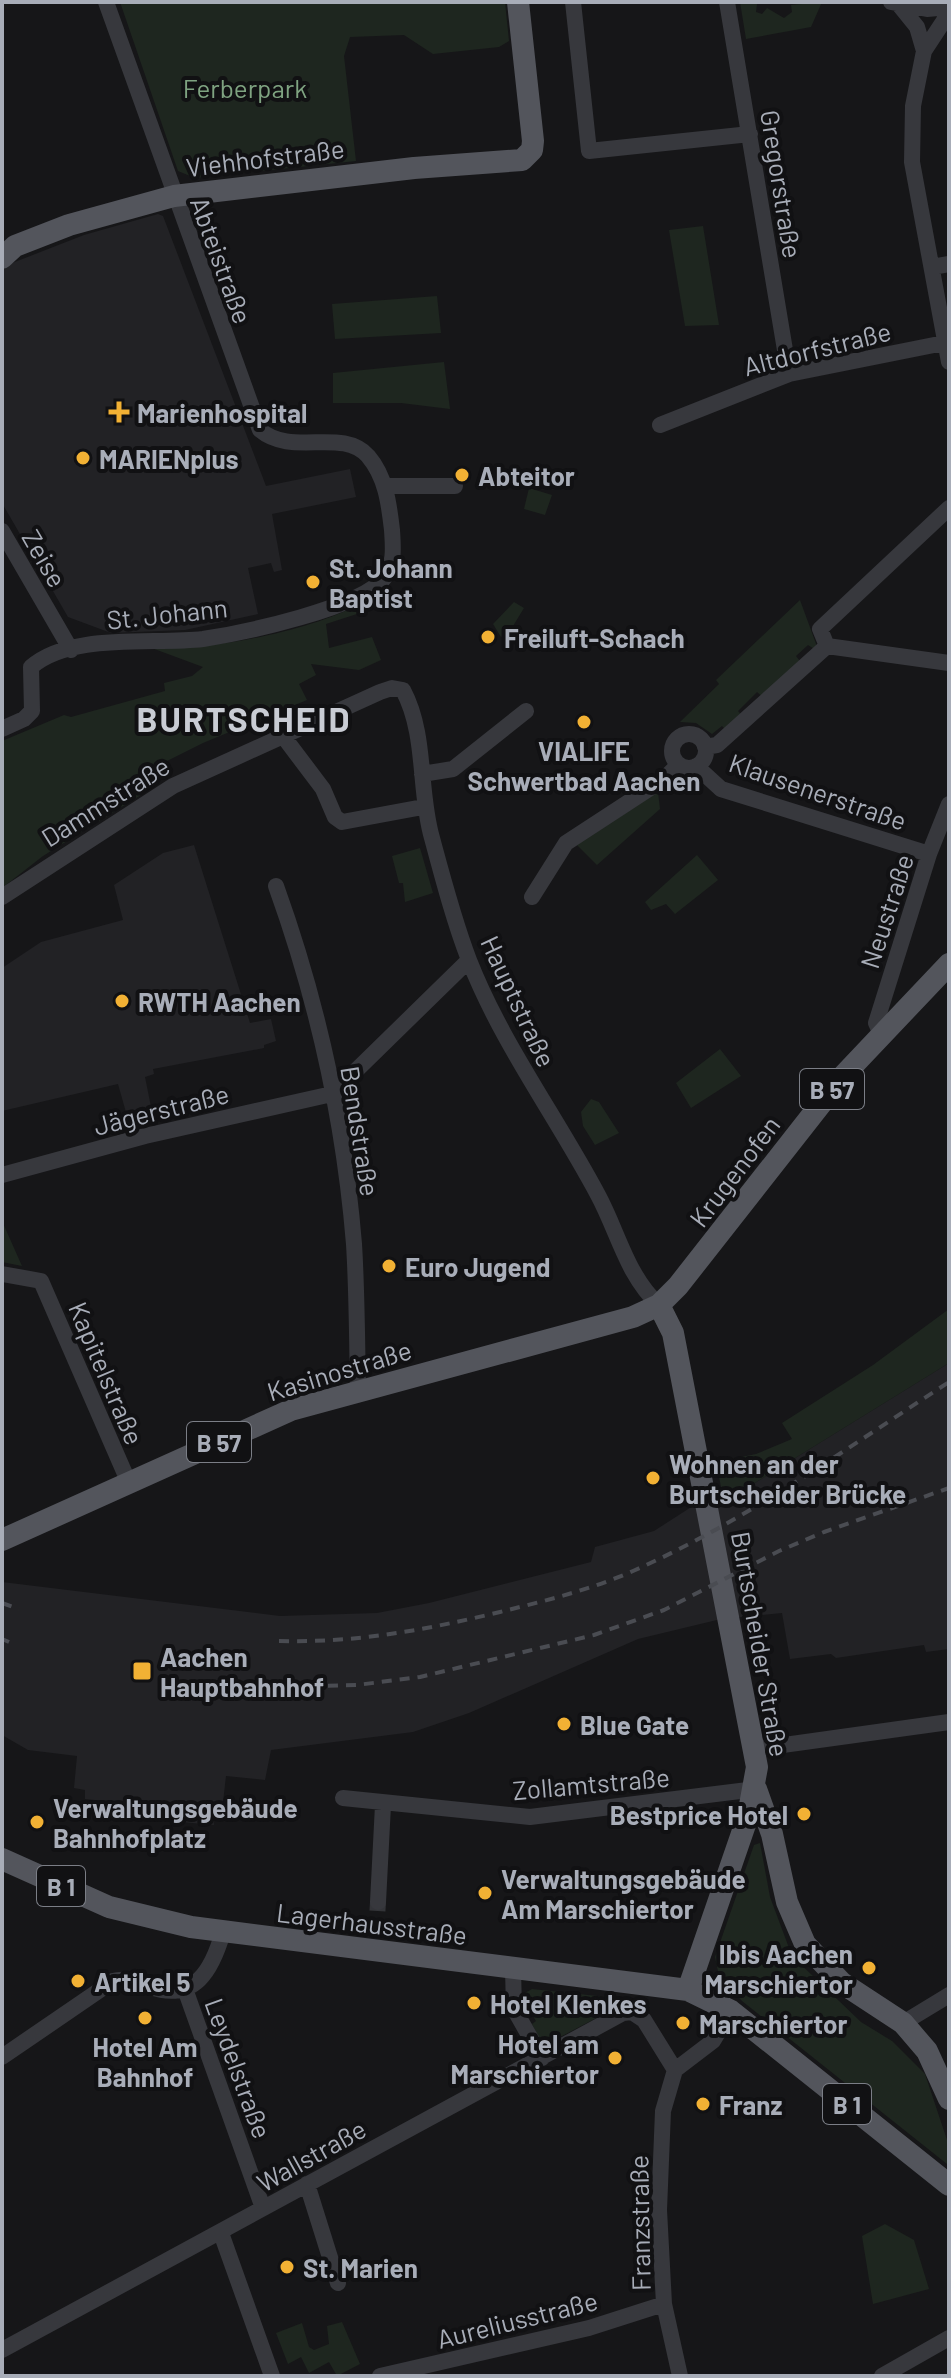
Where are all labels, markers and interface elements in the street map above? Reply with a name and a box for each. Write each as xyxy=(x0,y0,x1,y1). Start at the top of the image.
park label: Ferberpark xyxy=(183,72,307,103)
street label: Gregorstraße xyxy=(755,108,809,260)
street label: Viehhofstraße xyxy=(184,132,346,182)
street label: Abteistraße xyxy=(185,192,259,328)
street label: Altdorfstraße xyxy=(740,315,894,381)
place label: Marienhospital xyxy=(137,397,307,428)
marker: Marienhospital xyxy=(108,401,130,423)
place label: MARIENplus xyxy=(99,443,239,474)
marker: MARIENplus xyxy=(74,449,92,467)
place label: Abteitor xyxy=(478,460,575,491)
marker: Abteitor xyxy=(453,466,471,484)
street label: Zeise xyxy=(16,524,74,592)
place label: St. Johann Baptist xyxy=(329,552,453,613)
marker: St. Johann Baptist xyxy=(304,573,322,591)
street label: St. Johann xyxy=(105,591,229,635)
place label: Freiluft-Schach xyxy=(504,622,685,653)
marker: Freiluft-Schach xyxy=(479,628,497,646)
district label: BURTSCHEID xyxy=(136,698,352,739)
marker: VIALIFE Schwertbad Aachen xyxy=(575,713,593,731)
place label: VIALIFE Schwertbad Aachen xyxy=(468,735,700,796)
street label: Klausenerstraße xyxy=(725,746,911,836)
street label: Dammstraße xyxy=(35,749,175,853)
street label: Neustraße xyxy=(853,850,919,972)
street label: Hauptstraße xyxy=(475,931,563,1071)
place label: RWTH Aachen xyxy=(138,986,301,1017)
marker: RWTH Aachen xyxy=(113,992,131,1010)
street label: Bendstraße xyxy=(335,1064,387,1198)
road number: B 57 xyxy=(800,1069,864,1109)
street label: Jägerstraße xyxy=(90,1077,232,1141)
street label: Krugenofen xyxy=(682,1109,786,1233)
place label: Euro Jugend xyxy=(405,1251,551,1282)
marker: Euro Jugend xyxy=(380,1257,398,1275)
street label: Kapitelstraße xyxy=(63,1297,151,1449)
street label: Kasinostraße xyxy=(263,1333,415,1407)
road number: B 57 xyxy=(187,1422,251,1462)
place label: Wohnen an der Burtscheider Brücke xyxy=(669,1448,906,1509)
marker: Wohnen an der Burtscheider Brücke xyxy=(644,1469,662,1487)
street label: Burtscheider Straße xyxy=(726,1529,796,1759)
place label: Aachen Hauptbahnhof xyxy=(160,1641,324,1702)
marker: Aachen Hauptbahnhof xyxy=(131,1660,153,1682)
place label: Blue Gate xyxy=(580,1709,689,1740)
marker: Blue Gate xyxy=(555,1715,573,1733)
street label: Zollamtstraße xyxy=(511,1761,671,1805)
place label: Verwaltungsgebäude Bahnhofplatz xyxy=(53,1792,298,1853)
place label: Bestprice Hotel xyxy=(610,1799,788,1830)
marker: Bestprice Hotel xyxy=(795,1805,813,1823)
marker: Verwaltungsgebäude Bahnhofplatz xyxy=(28,1813,46,1831)
place label: Verwaltungsgebäude Am Marschiertor xyxy=(501,1863,746,1924)
road number: B 1 xyxy=(37,1866,85,1906)
marker: Verwaltungsgebäude Am Marschiertor xyxy=(476,1884,494,1902)
street label: Lagerhausstraße xyxy=(275,1896,469,1950)
place label: Ibis Aachen Marschiertor xyxy=(705,1938,853,1999)
marker: Ibis Aachen Marschiertor xyxy=(860,1959,878,1977)
place label: Artikel 5 xyxy=(94,1966,191,1997)
marker: Artikel 5 xyxy=(69,1972,87,1990)
place label: Hotel Klenkes xyxy=(490,1988,647,2019)
street label: Leydelstraße xyxy=(199,1994,279,2142)
marker: Hotel Klenkes xyxy=(465,1994,483,2012)
place label: Marschiertor xyxy=(699,2008,847,2039)
marker: Hotel Am Bahnhof xyxy=(136,2009,154,2027)
marker: Marschiertor xyxy=(674,2014,692,2032)
place label: Hotel am Marschiertor xyxy=(451,2028,599,2089)
place label: Hotel Am Bahnhof xyxy=(92,2031,198,2092)
marker: Hotel am Marschiertor xyxy=(606,2049,624,2067)
road number: B 1 xyxy=(823,2084,871,2124)
place label: Franz xyxy=(719,2089,783,2120)
marker: Franz xyxy=(694,2095,712,2113)
street label: Wallstraße xyxy=(251,2112,371,2198)
street label: Franzstraße xyxy=(622,2155,656,2291)
place label: St. Marien xyxy=(303,2252,418,2283)
marker: St. Marien xyxy=(278,2258,296,2276)
street label: Aureliusstraße xyxy=(433,2284,601,2354)

